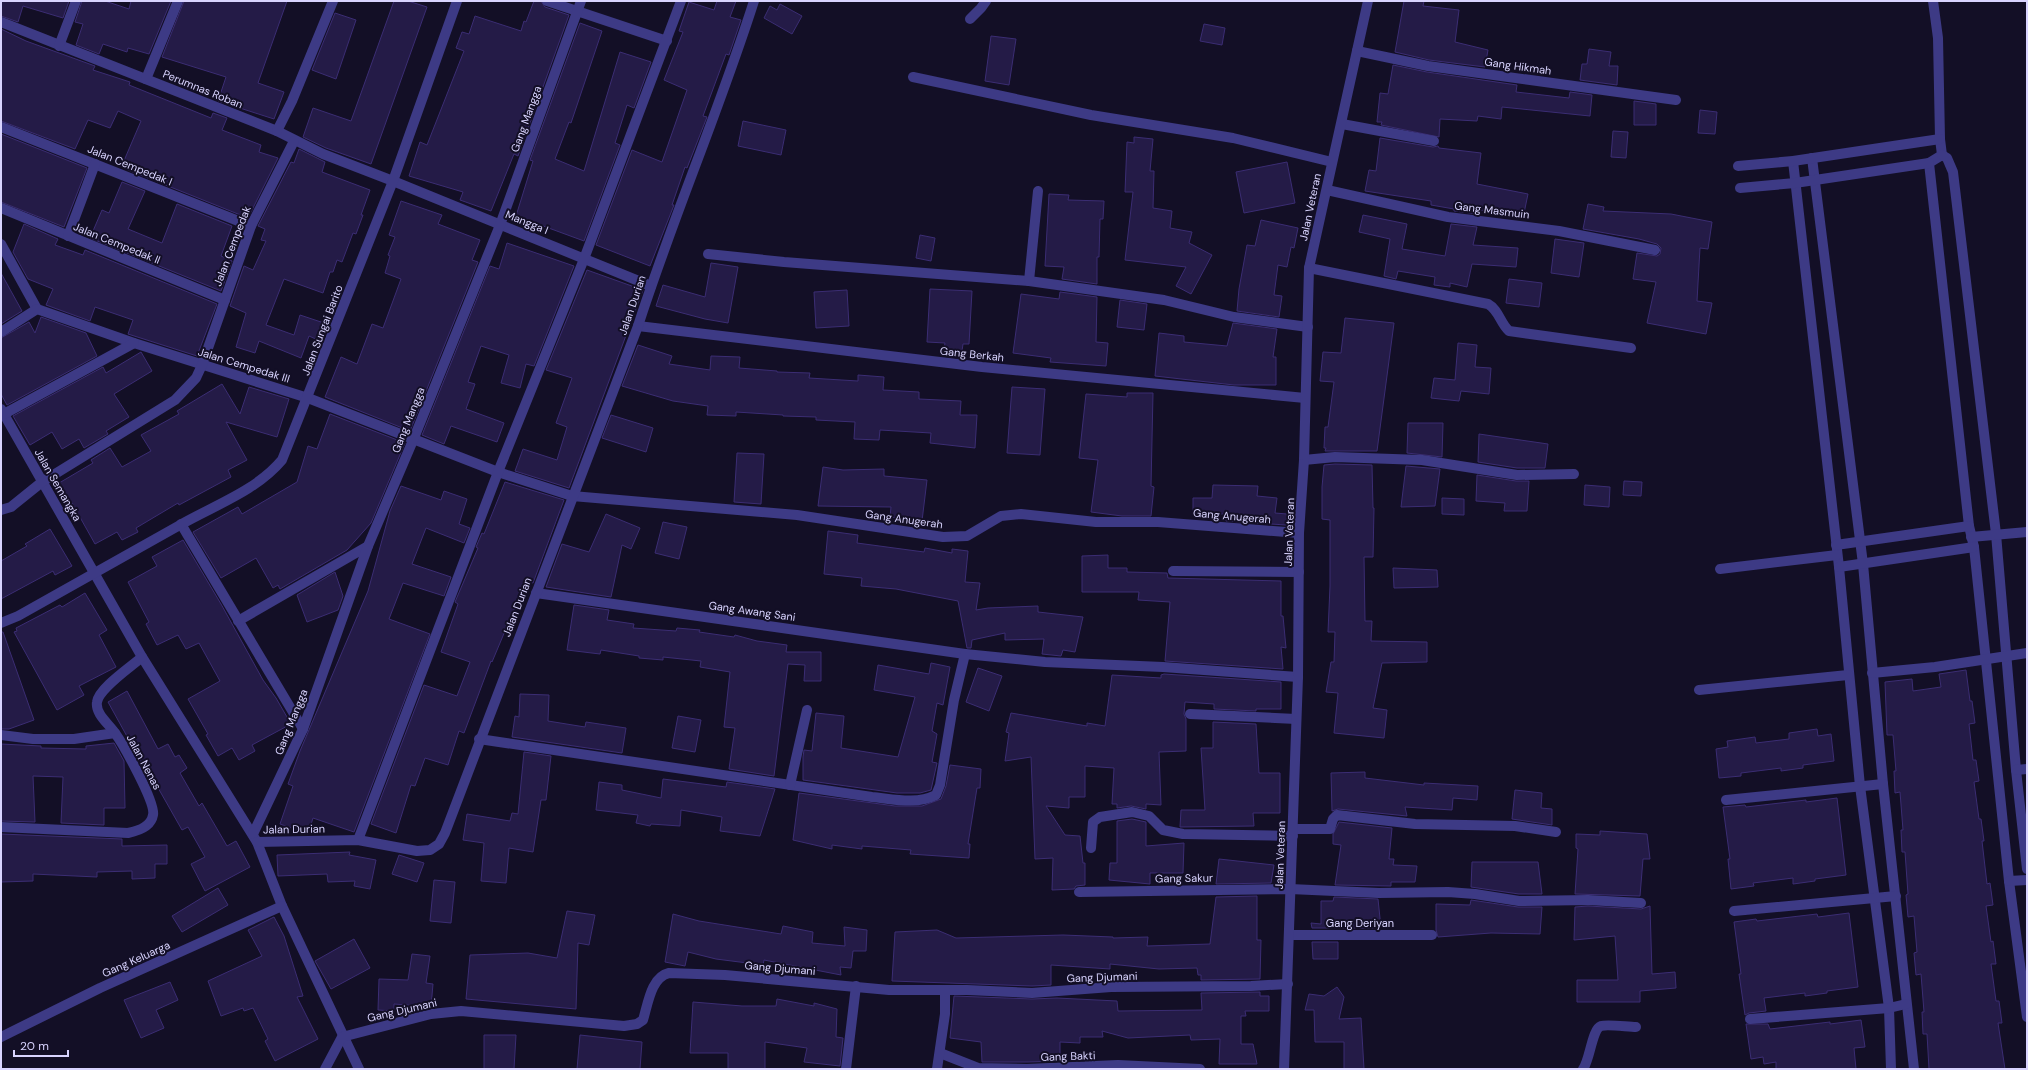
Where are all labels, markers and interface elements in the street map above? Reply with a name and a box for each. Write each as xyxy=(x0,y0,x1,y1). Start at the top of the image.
street label: Gang Hikmah xyxy=(1484,54,1552,78)
street label: Perumnas Roban xyxy=(161,67,245,111)
street label: Gang Mangga xyxy=(508,84,544,154)
street label: Jalan Cempedak I xyxy=(86,142,174,188)
street label: Jalan Veteran xyxy=(1296,172,1324,242)
street label: Gang Masmuin xyxy=(1454,198,1530,222)
street label: Jalan Cempedak xyxy=(210,204,254,288)
street label: Mangga I xyxy=(503,207,551,237)
street label: Jalan Cempedak II xyxy=(71,219,163,267)
street label: Jalan Durian xyxy=(615,273,649,337)
street label: Jalan Sungai Barito xyxy=(298,283,346,377)
street label: Jalan Cempedak III xyxy=(196,344,292,386)
street label: Gang Berkah xyxy=(939,344,1005,364)
street label: Gang Mangga xyxy=(388,385,428,455)
street label: Jalan Semangka xyxy=(32,446,84,524)
street label: Jalan Veteran xyxy=(1281,497,1297,567)
street label: Gang Anugerah xyxy=(1192,506,1272,526)
street label: Gang Anugerah xyxy=(864,507,944,531)
street label: Jalan Durian xyxy=(499,576,535,638)
street label: Gang Awang Sani xyxy=(708,598,796,624)
street label: Gang Mangga xyxy=(271,687,311,757)
street label: Jalan Nenas xyxy=(124,732,164,792)
street label: Jalan Veteran xyxy=(1272,820,1288,890)
street label: Jalan Durian xyxy=(263,821,325,837)
street label: Gang Sakur xyxy=(1155,870,1213,886)
street label: Gang Deriyan xyxy=(1326,916,1394,930)
street label: Gang Keluarga xyxy=(100,938,172,980)
street label: Gang Djumani xyxy=(744,958,816,978)
street label: Gang Djumani xyxy=(1066,969,1138,985)
street label: Gang Djumani xyxy=(366,995,438,1025)
scale bar xyxy=(14,1032,68,1058)
text: 20 m xyxy=(20,1038,49,1054)
street label: Gang Bakti xyxy=(1040,1048,1096,1064)

